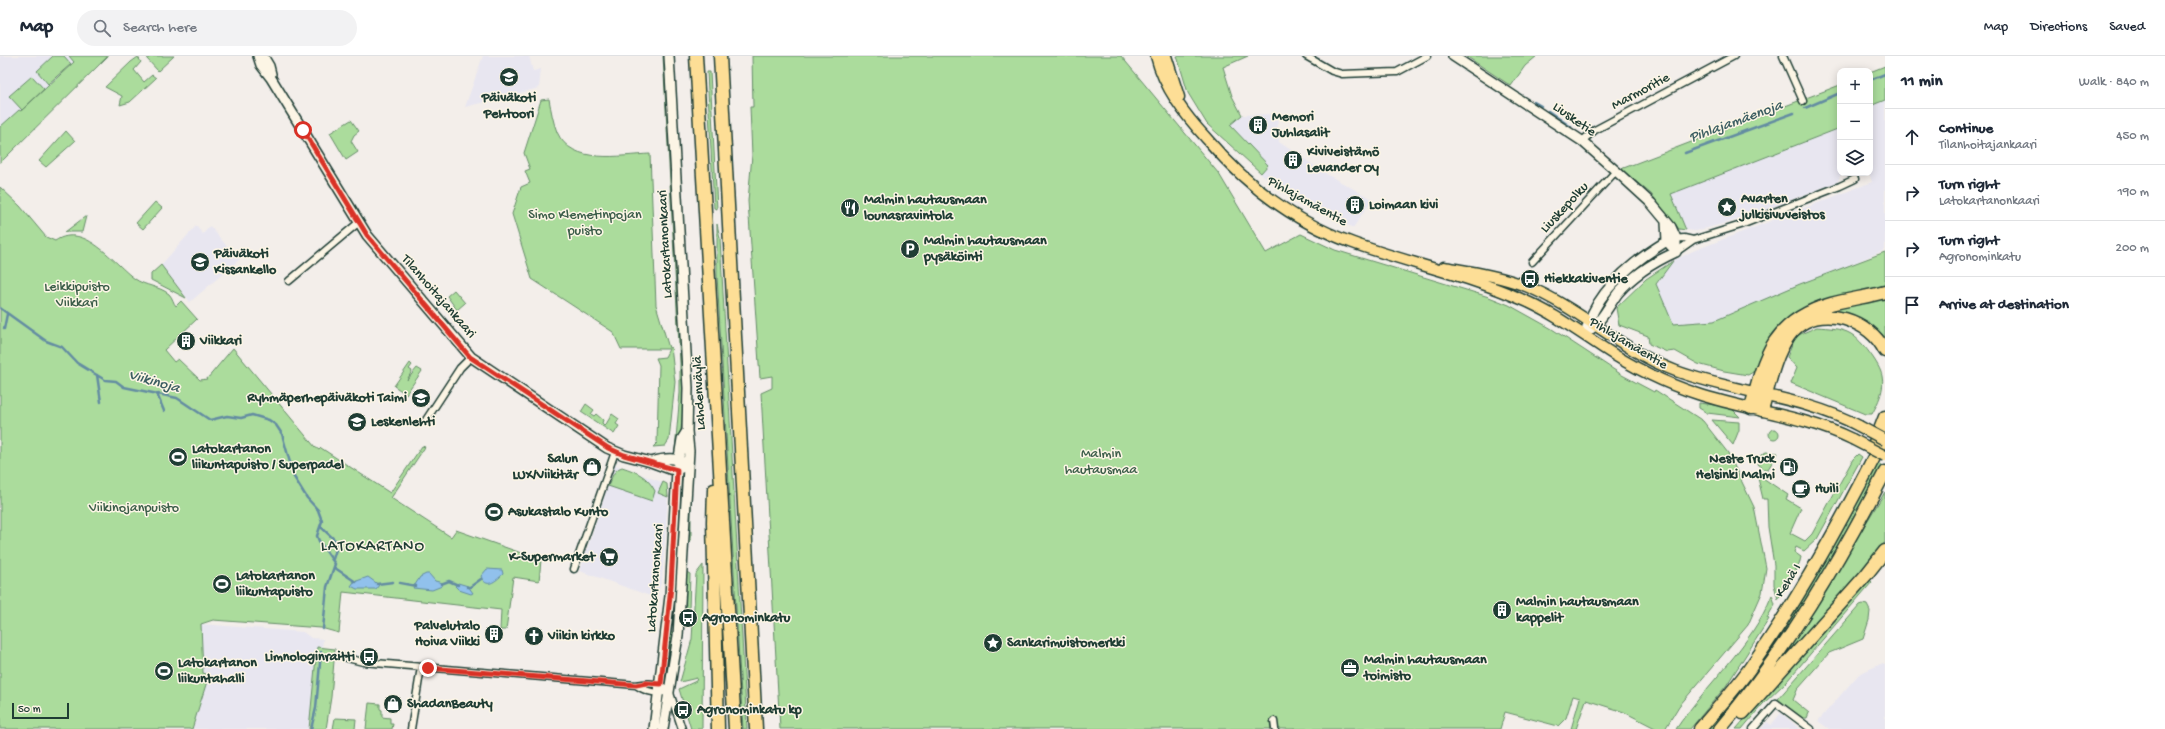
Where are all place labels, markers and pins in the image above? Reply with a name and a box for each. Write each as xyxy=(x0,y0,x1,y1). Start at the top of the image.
school or university icon: Päiväkoti Pehtoori xyxy=(498,66,520,88)
place label: Päiväkoti Pehtoori xyxy=(481,90,536,123)
place label: Memori Juhlasalit xyxy=(1271,109,1330,142)
building icon: Memori Juhlasalit xyxy=(1247,114,1269,136)
place label: Kiviveistämö Levander Oy xyxy=(1306,144,1380,177)
building icon: Kiviveistämö Levander Oy xyxy=(1282,149,1304,171)
place label: Avarten julkisivuveistos xyxy=(1738,191,1826,224)
place label: Malmin hautausmaan lounasravintola xyxy=(863,192,987,225)
building icon: Loimaan kivi xyxy=(1344,194,1366,216)
place icon: Avarten julkisivuveistos xyxy=(1716,196,1738,218)
restaurant icon: Malmin hautausmaan lounasravintola xyxy=(839,197,861,219)
place label: Loimaan kivi xyxy=(1369,197,1438,214)
place label: Malmin hautausmaan pysäköinti xyxy=(923,233,1047,266)
parking icon: Malmin hautausmaan pysäköinti xyxy=(899,238,921,260)
place label: Päiväkoti Kissankello xyxy=(213,246,277,279)
school or university icon: Päiväkoti Kissankello xyxy=(189,251,211,273)
bus stop icon: Hiekkakiventie xyxy=(1519,268,1541,290)
place label: Hiekkakiventie xyxy=(1544,271,1629,288)
building icon: Viikkari xyxy=(175,330,197,352)
place label: Viikkari xyxy=(199,333,242,350)
school or university icon: Ryhmäperhepäiväkoti Taimi xyxy=(410,387,432,409)
place label: Ryhmäperhepäiväkoti Taimi xyxy=(246,390,407,407)
school or university icon: Leskenlehti xyxy=(346,411,368,433)
place label: Leskenlehti xyxy=(371,414,435,431)
place label: Latokartanon liikuntapuisto / Superpadel xyxy=(191,441,344,474)
sports icon: Latokartanon liikuntapuisto / Superpadel xyxy=(167,446,189,468)
place label: Salun LUX/Viikitär xyxy=(512,451,580,484)
place label: Neste Truck Helsinki Malmi xyxy=(1696,451,1777,484)
shop icon: Salun LUX/Viikitär xyxy=(581,456,603,478)
fuel station icon: Neste Truck Helsinki Malmi xyxy=(1778,456,1800,478)
cafe icon: Huili xyxy=(1790,478,1812,500)
place label: Huili xyxy=(1815,481,1839,498)
sports icon: Asukastalo Kunto xyxy=(483,501,505,523)
place label: Asukastalo Kunto xyxy=(507,504,609,521)
supermarket icon: K-Supermarket xyxy=(598,546,620,568)
place label: K-Supermarket xyxy=(508,549,596,566)
place label: Latokartanon liikuntapuisto xyxy=(235,568,315,601)
sports icon: Latokartanon liikuntapuisto xyxy=(211,573,233,595)
place label: Malmin hautausmaan kappelit xyxy=(1516,594,1639,627)
building icon: Malmin hautausmaan kappelit xyxy=(1491,599,1513,621)
bus stop icon: Agronominkatu xyxy=(677,607,699,629)
place label: Agronominkatu xyxy=(701,610,791,627)
place label: Palvelutalo Hoiva Viikki xyxy=(414,618,481,651)
building icon: Palvelutalo Hoiva Viikki xyxy=(483,623,505,645)
church icon: Viikin kirkko xyxy=(523,625,545,647)
place label: Viikin kirkko xyxy=(547,628,616,645)
place icon: Sankarimuistomerkki xyxy=(982,632,1004,654)
place label: Sankarimuistomerkki xyxy=(1007,635,1125,652)
bus stop icon: Limnologinraitti xyxy=(358,646,380,668)
place label: Limnologinraitti xyxy=(265,649,355,666)
place label: Malmin hautausmaan toimisto xyxy=(1362,652,1487,685)
place label: Latokartanon liikuntahalli xyxy=(177,655,257,688)
office icon: Malmin hautausmaan toimisto xyxy=(1339,657,1361,679)
sports icon: Latokartanon liikuntahalli xyxy=(153,660,175,682)
shop icon: ShadanBeauty xyxy=(382,693,404,715)
place label: ShadanBeauty xyxy=(407,696,493,713)
bus stop icon: Agronominkatu kp xyxy=(672,699,694,721)
place label: Agronominkatu kp xyxy=(696,702,802,719)

